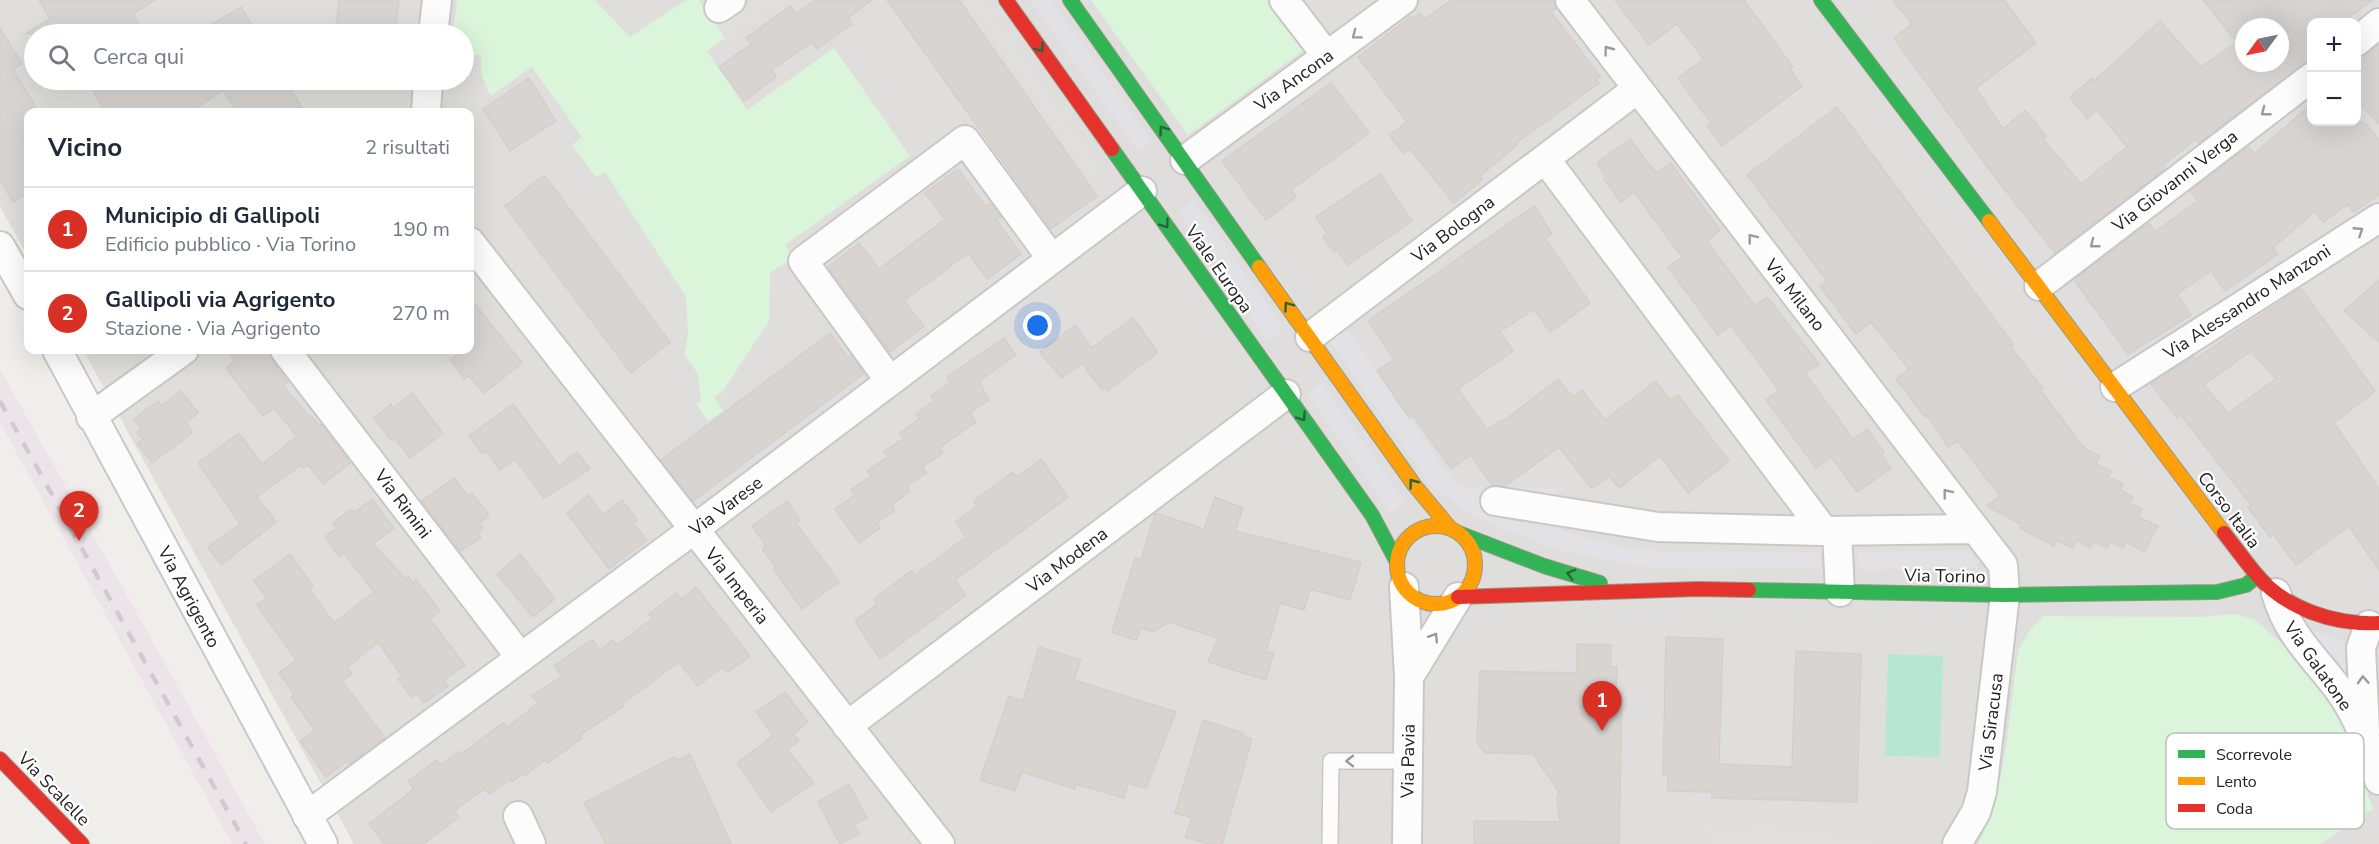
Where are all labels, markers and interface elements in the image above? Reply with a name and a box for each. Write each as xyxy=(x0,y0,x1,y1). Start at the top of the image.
north arrow xyxy=(2235,18,2289,72)
map controls xyxy=(2307,18,2361,126)
button: + xyxy=(2307,18,2361,72)
search box xyxy=(24,24,474,90)
one-way arrow xyxy=(1351,27,1362,38)
icon: search xyxy=(45,41,78,74)
one-way arrow xyxy=(1033,41,1044,52)
text: Cerca qui xyxy=(93,42,184,72)
street label: Via Ancona xyxy=(1249,43,1338,117)
one-way arrow xyxy=(1604,45,1615,56)
button: − xyxy=(2307,72,2361,126)
one-way arrow xyxy=(2261,105,2272,116)
street label: Via Giovanni Verga xyxy=(2107,124,2243,238)
one-way arrow xyxy=(1159,126,1170,137)
text: Vicino xyxy=(48,130,122,165)
text: 2 risultati xyxy=(365,134,450,161)
street label: Via Bologna xyxy=(1406,190,1500,269)
text: Municipio di Gallipoli xyxy=(105,201,320,231)
text: 1 xyxy=(62,216,74,243)
text: 190 m xyxy=(392,216,450,243)
one-way arrow xyxy=(1158,217,1169,228)
street label: Viale Europa xyxy=(1179,219,1258,318)
one-way arrow xyxy=(2353,226,2363,238)
text: Edificio pubblico · Via Torino xyxy=(105,231,356,258)
one-way arrow xyxy=(1748,234,1759,245)
one-way arrow xyxy=(2089,236,2100,247)
street label: Via Alessandro Manzoni xyxy=(2158,239,2335,366)
street label: Via Milano xyxy=(1759,253,1831,336)
text: Gallipoli via Agrigento xyxy=(105,285,335,315)
text: 2 xyxy=(62,300,74,327)
text: 270 m xyxy=(392,300,450,327)
one-way arrow xyxy=(1284,302,1295,313)
your location xyxy=(1023,311,1052,340)
text: Stazione · Via Agrigento xyxy=(105,315,321,342)
one-way arrow xyxy=(1295,410,1306,421)
street label: Via Rimini xyxy=(368,464,437,544)
street label: Corso Italia xyxy=(2192,467,2266,553)
street label: Via Varese xyxy=(684,471,767,542)
one-way arrow xyxy=(1409,478,1420,489)
one-way arrow xyxy=(1944,488,1955,499)
pin: 2 xyxy=(60,492,98,541)
street label: Via Modena xyxy=(1021,522,1113,599)
street label: Via Agrigento xyxy=(152,541,226,652)
street label: Via Imperia xyxy=(699,542,774,629)
street label: Via Torino xyxy=(1903,563,1986,589)
one-way arrow xyxy=(1566,569,1577,581)
street label: Via Galatone xyxy=(2278,616,2358,716)
one-way arrow xyxy=(1426,633,1438,643)
street label: Via Siracusa xyxy=(1973,672,2009,773)
one-way arrow xyxy=(2357,676,2370,685)
pin: 1 xyxy=(1582,682,1622,731)
street label: Via Pavia xyxy=(1395,724,1421,799)
legend xyxy=(2166,733,2364,829)
text: Scorrevole xyxy=(2216,744,2292,766)
street label: Via Scalelle xyxy=(12,746,95,831)
one-way arrow xyxy=(1346,755,1355,767)
text: Lento xyxy=(2216,771,2257,793)
text: Coda xyxy=(2216,798,2253,820)

